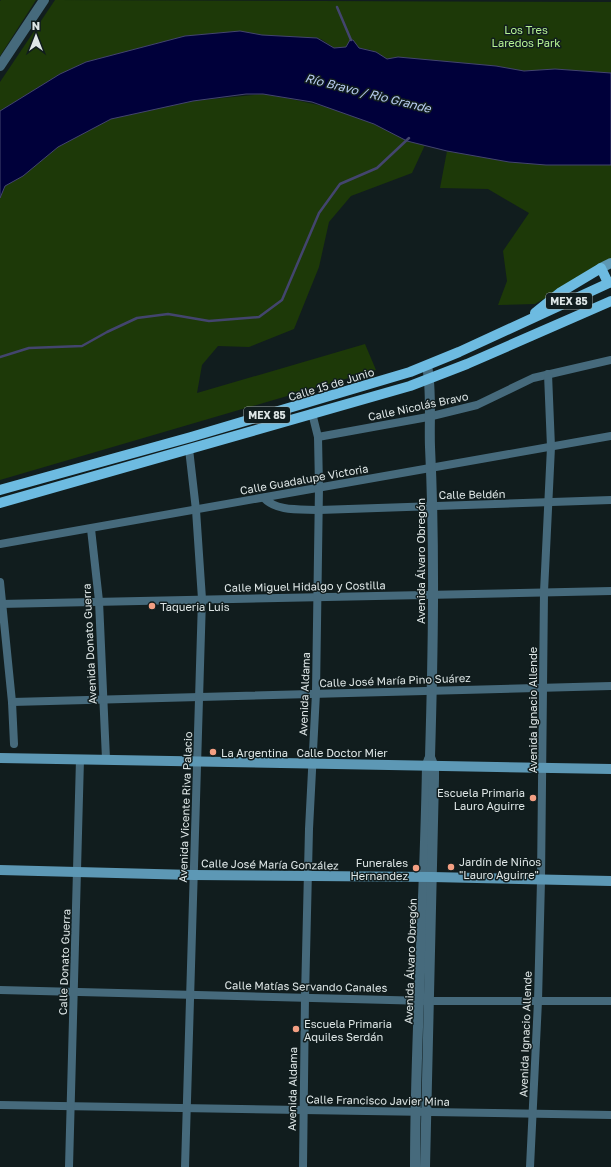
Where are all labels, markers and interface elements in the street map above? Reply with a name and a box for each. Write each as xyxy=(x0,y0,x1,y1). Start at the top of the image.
north arrow xyxy=(16,16,56,56)
text: N xyxy=(32,19,40,32)
park label: Los Tres Laredos Park xyxy=(492,23,560,49)
water label: Río Bravo / Rio Grande xyxy=(303,70,434,116)
road number: MEX 85 xyxy=(546,293,592,309)
street label: Calle 15 de Junio xyxy=(286,365,376,403)
street label: Calle Nicolás Bravo xyxy=(367,389,470,423)
road number: MEX 85 xyxy=(244,407,290,423)
street label: Calle Guadalupe Victoria xyxy=(239,461,369,497)
street label: Calle Beldén xyxy=(438,487,506,501)
street label: Avenida Álvaro Obregón xyxy=(414,498,427,624)
street label: Calle Miguel Hidalgo y Costilla xyxy=(224,578,386,594)
street label: Avenida Donato Guerra xyxy=(79,583,99,705)
place label: Taqueria Luis xyxy=(160,600,230,613)
marker: Taqueria Luis xyxy=(147,601,157,611)
street label: Avenida Ignacio Allende xyxy=(526,647,539,773)
street label: Avenida Aldama xyxy=(296,652,312,736)
street label: Calle José María Pino Suárez xyxy=(319,671,471,689)
street label: Avenida Vicente Riva Palacio xyxy=(176,731,194,883)
place label: La Argentina xyxy=(221,746,288,759)
street label: Calle Doctor Mier xyxy=(296,746,388,759)
marker: La Argentina xyxy=(208,747,218,757)
place label: Escuela Primaria Lauro Aguirre xyxy=(437,786,525,812)
marker: Escuela Primaria Lauro Aguirre xyxy=(528,793,538,803)
place label: Jardín de Niños "Lauro Aguirre" xyxy=(459,855,541,881)
street label: Calle José María González xyxy=(201,856,339,872)
place label: Funerales Hernandez xyxy=(350,856,408,882)
marker: Jardín de Niños "Lauro Aguirre" xyxy=(446,862,456,872)
marker: Funerales Hernandez xyxy=(411,863,421,873)
street label: Avenida Álvaro Obregón xyxy=(401,898,419,1024)
street label: Calle Donato Guerra xyxy=(56,909,72,1015)
street label: Avenida Ignacio Allende xyxy=(516,971,534,1097)
street label: Calle Matías Servando Canales xyxy=(225,978,388,994)
place label: Escuela Primaria Aquiles Serdán xyxy=(304,1017,392,1043)
marker: Escuela Primaria Aquiles Serdán xyxy=(291,1024,301,1034)
street label: Avenida Aldama xyxy=(285,1047,299,1131)
street label: Calle Francisco Javier Mina xyxy=(306,1092,450,1108)

